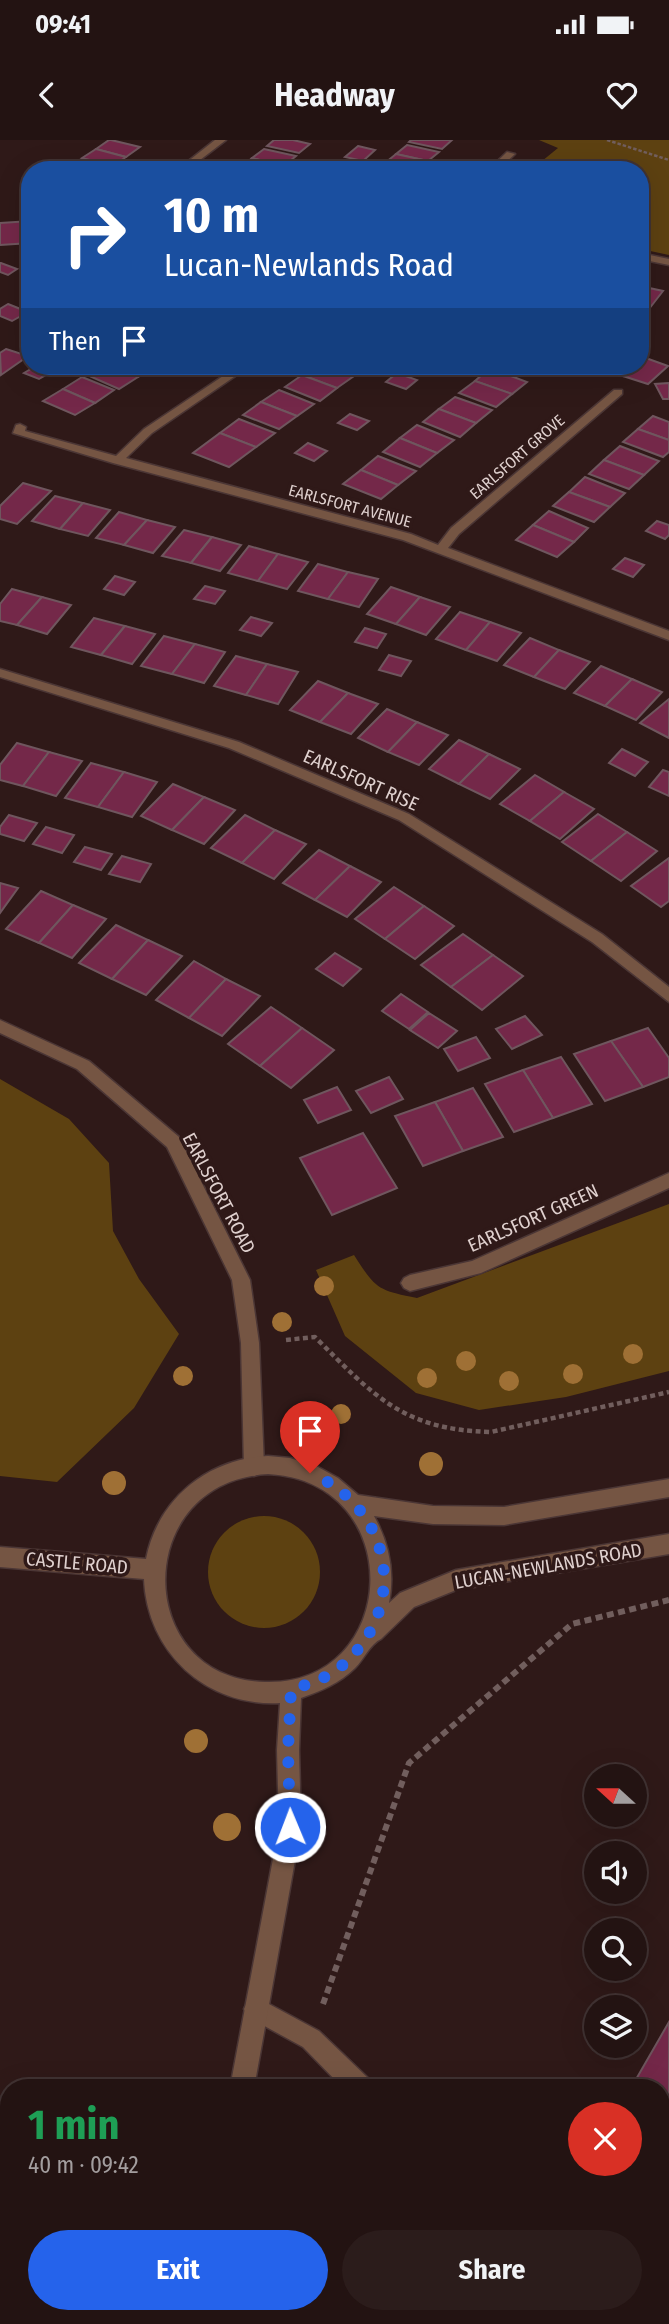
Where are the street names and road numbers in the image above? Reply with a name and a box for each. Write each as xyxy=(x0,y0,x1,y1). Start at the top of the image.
street label: EARLSFORT GROVE xyxy=(466,411,568,503)
street label: EARLSFORT AVENUE xyxy=(287,480,413,532)
street label: EARLSFORT RISE xyxy=(300,744,422,816)
street label: EARLSFORT ROAD xyxy=(178,1129,260,1257)
street label: EARLSFORT GREEN xyxy=(464,1179,602,1257)
street label: LUCAN-NEWLANDS ROAD xyxy=(453,1538,643,1594)
street label: CASTLE ROAD xyxy=(25,1547,129,1579)

